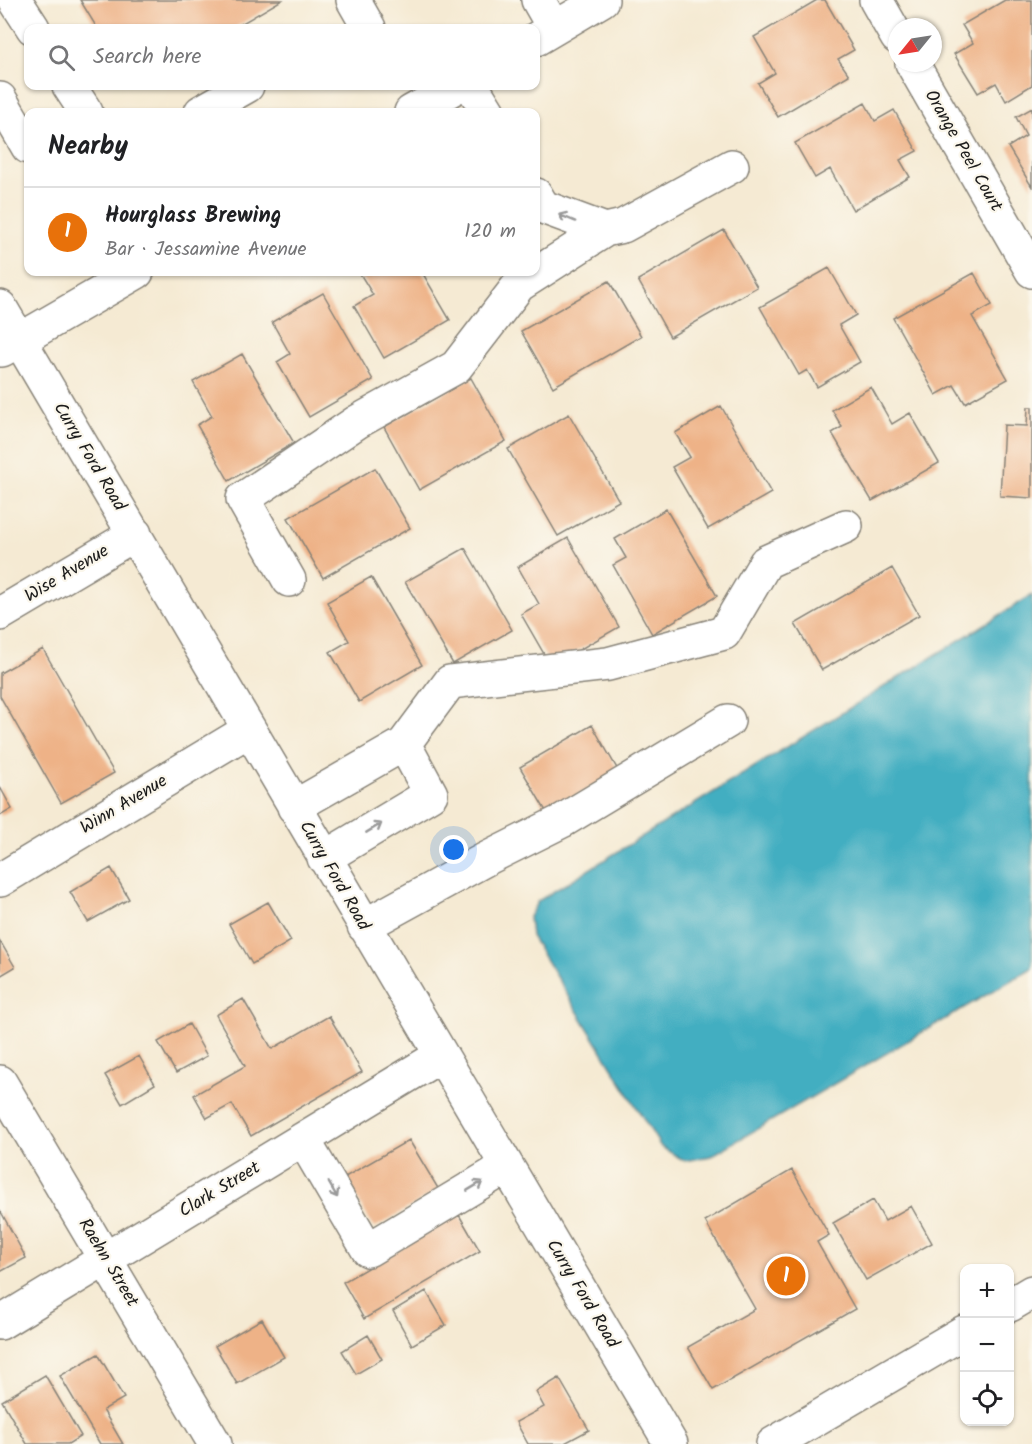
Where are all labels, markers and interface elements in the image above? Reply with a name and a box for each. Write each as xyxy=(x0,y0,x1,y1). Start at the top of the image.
north arrow xyxy=(888,18,942,72)
search box xyxy=(24,24,540,90)
text: Search here xyxy=(93,40,201,75)
icon: search xyxy=(45,41,78,74)
street label: Orange Peel Court xyxy=(916,84,1010,218)
text: Nearby xyxy=(48,126,128,168)
text: Hourglass Brewing xyxy=(105,199,281,234)
one-way arrow xyxy=(558,211,576,223)
text: 1 xyxy=(64,216,71,248)
text: 120 m xyxy=(464,216,516,248)
text: Bar · Jessamine Avenue xyxy=(105,234,307,266)
street label: Curry Ford Road xyxy=(45,397,134,518)
street label: Wise Avenue xyxy=(19,537,115,611)
street label: Winn Avenue xyxy=(75,767,173,843)
street label: Curry Ford Road xyxy=(291,816,378,937)
one-way arrow xyxy=(365,822,382,834)
your location xyxy=(439,835,468,864)
street label: Clark Street xyxy=(174,1154,267,1226)
one-way arrow xyxy=(466,1180,483,1192)
one-way arrow xyxy=(327,1181,339,1198)
street label: Raehn Street xyxy=(70,1213,146,1314)
street label: Curry Ford Road xyxy=(538,1234,627,1355)
pin: 1 xyxy=(766,1254,806,1298)
map controls xyxy=(960,1264,1014,1426)
button: + xyxy=(960,1264,1014,1318)
button: − xyxy=(960,1318,1014,1372)
button: locate xyxy=(960,1372,1014,1426)

